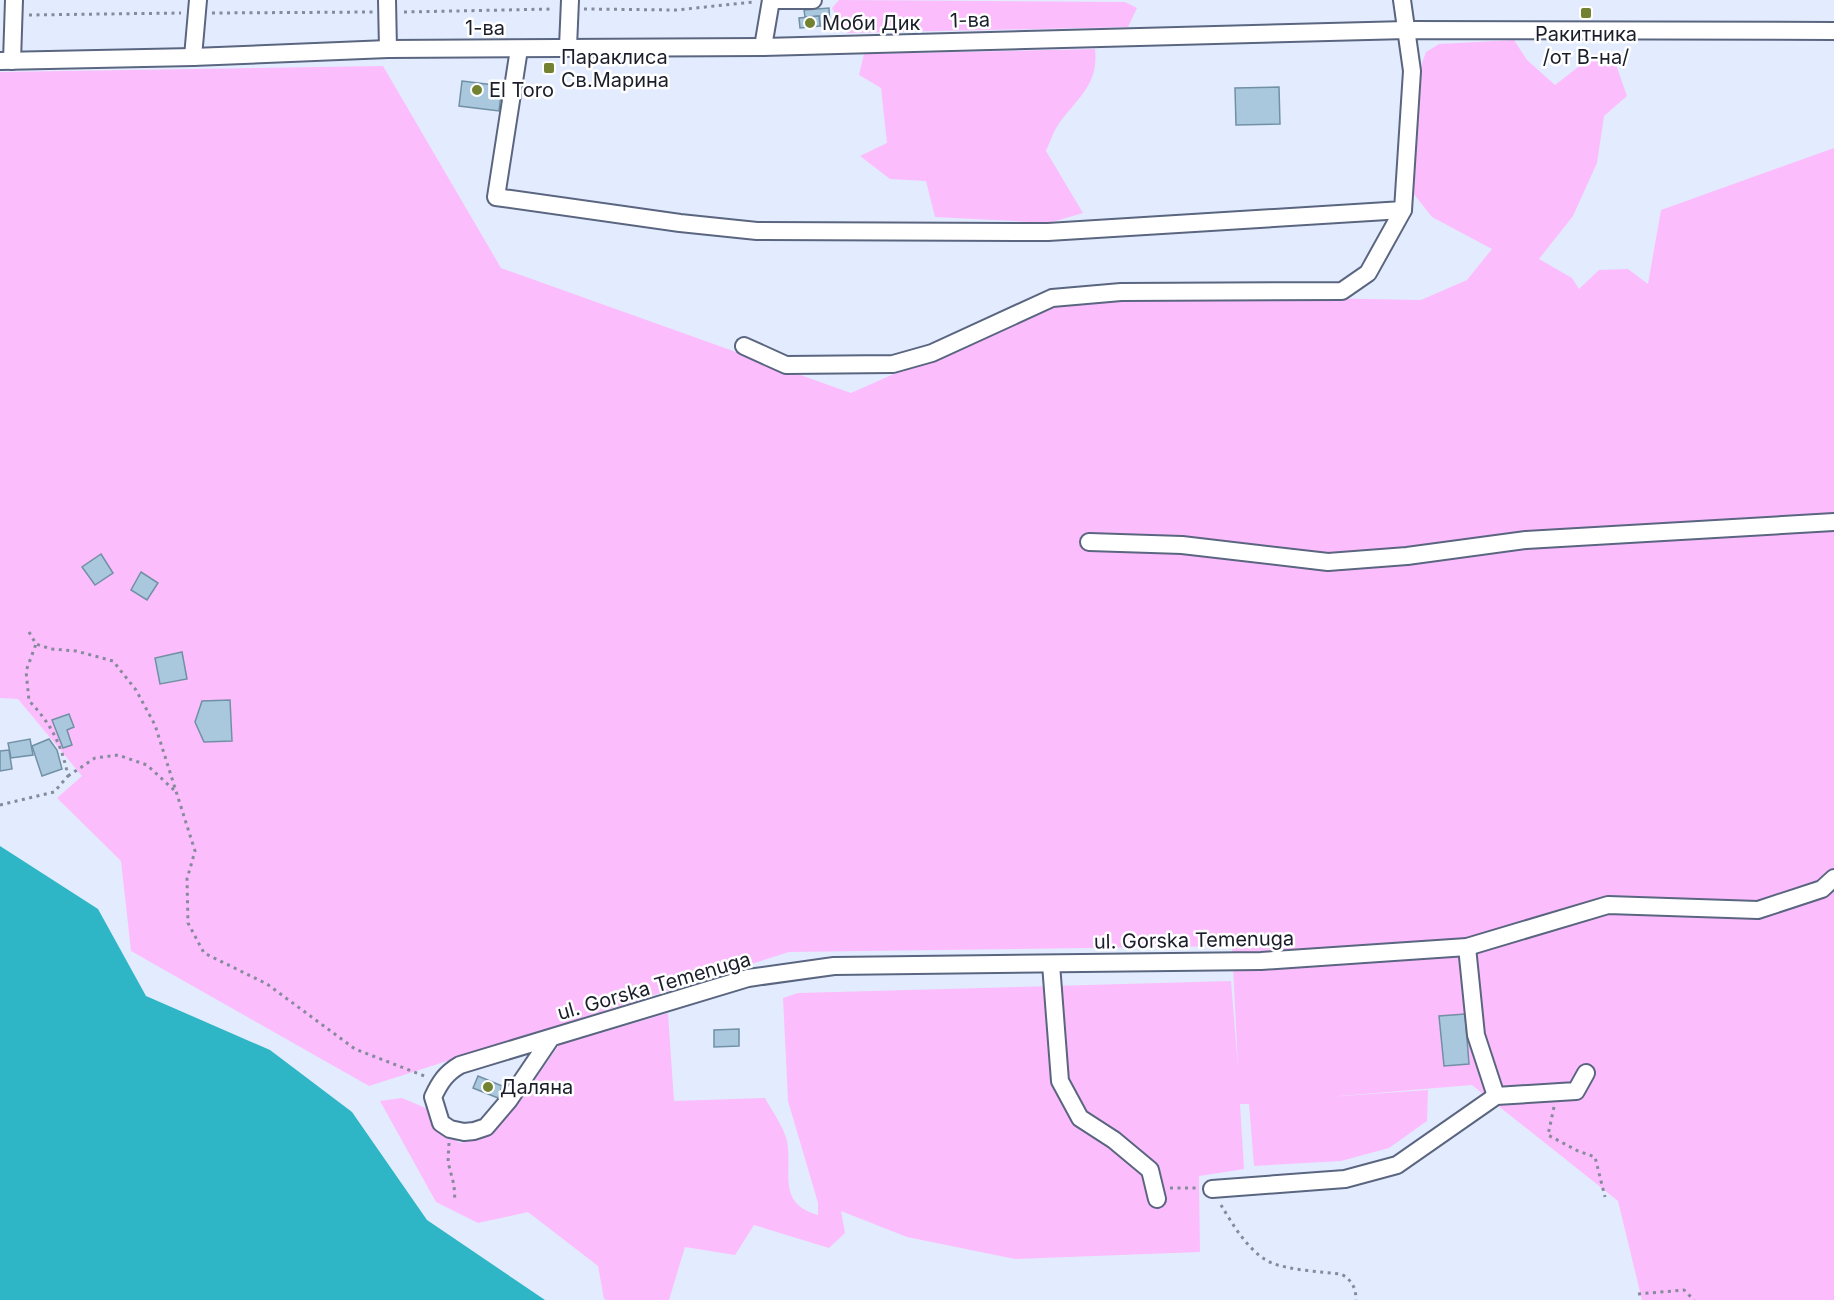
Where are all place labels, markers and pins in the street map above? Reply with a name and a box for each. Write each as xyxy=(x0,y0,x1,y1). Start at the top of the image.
marker: Ракитника /от В-на/ xyxy=(1579,6,1593,20)
place label: Моби Дик xyxy=(822,11,921,35)
marker: Моби Дик xyxy=(803,16,817,30)
place label: Ракитника /от В-на/ xyxy=(1535,22,1637,69)
place label: Параклиса Св.Марина xyxy=(561,45,669,92)
marker: Параклиса Св.Марина xyxy=(542,61,556,75)
place label: El Toro xyxy=(489,78,554,102)
marker: El Toro xyxy=(470,83,484,97)
place label: Даляна xyxy=(500,1075,573,1099)
marker: Даляна xyxy=(481,1080,495,1094)

